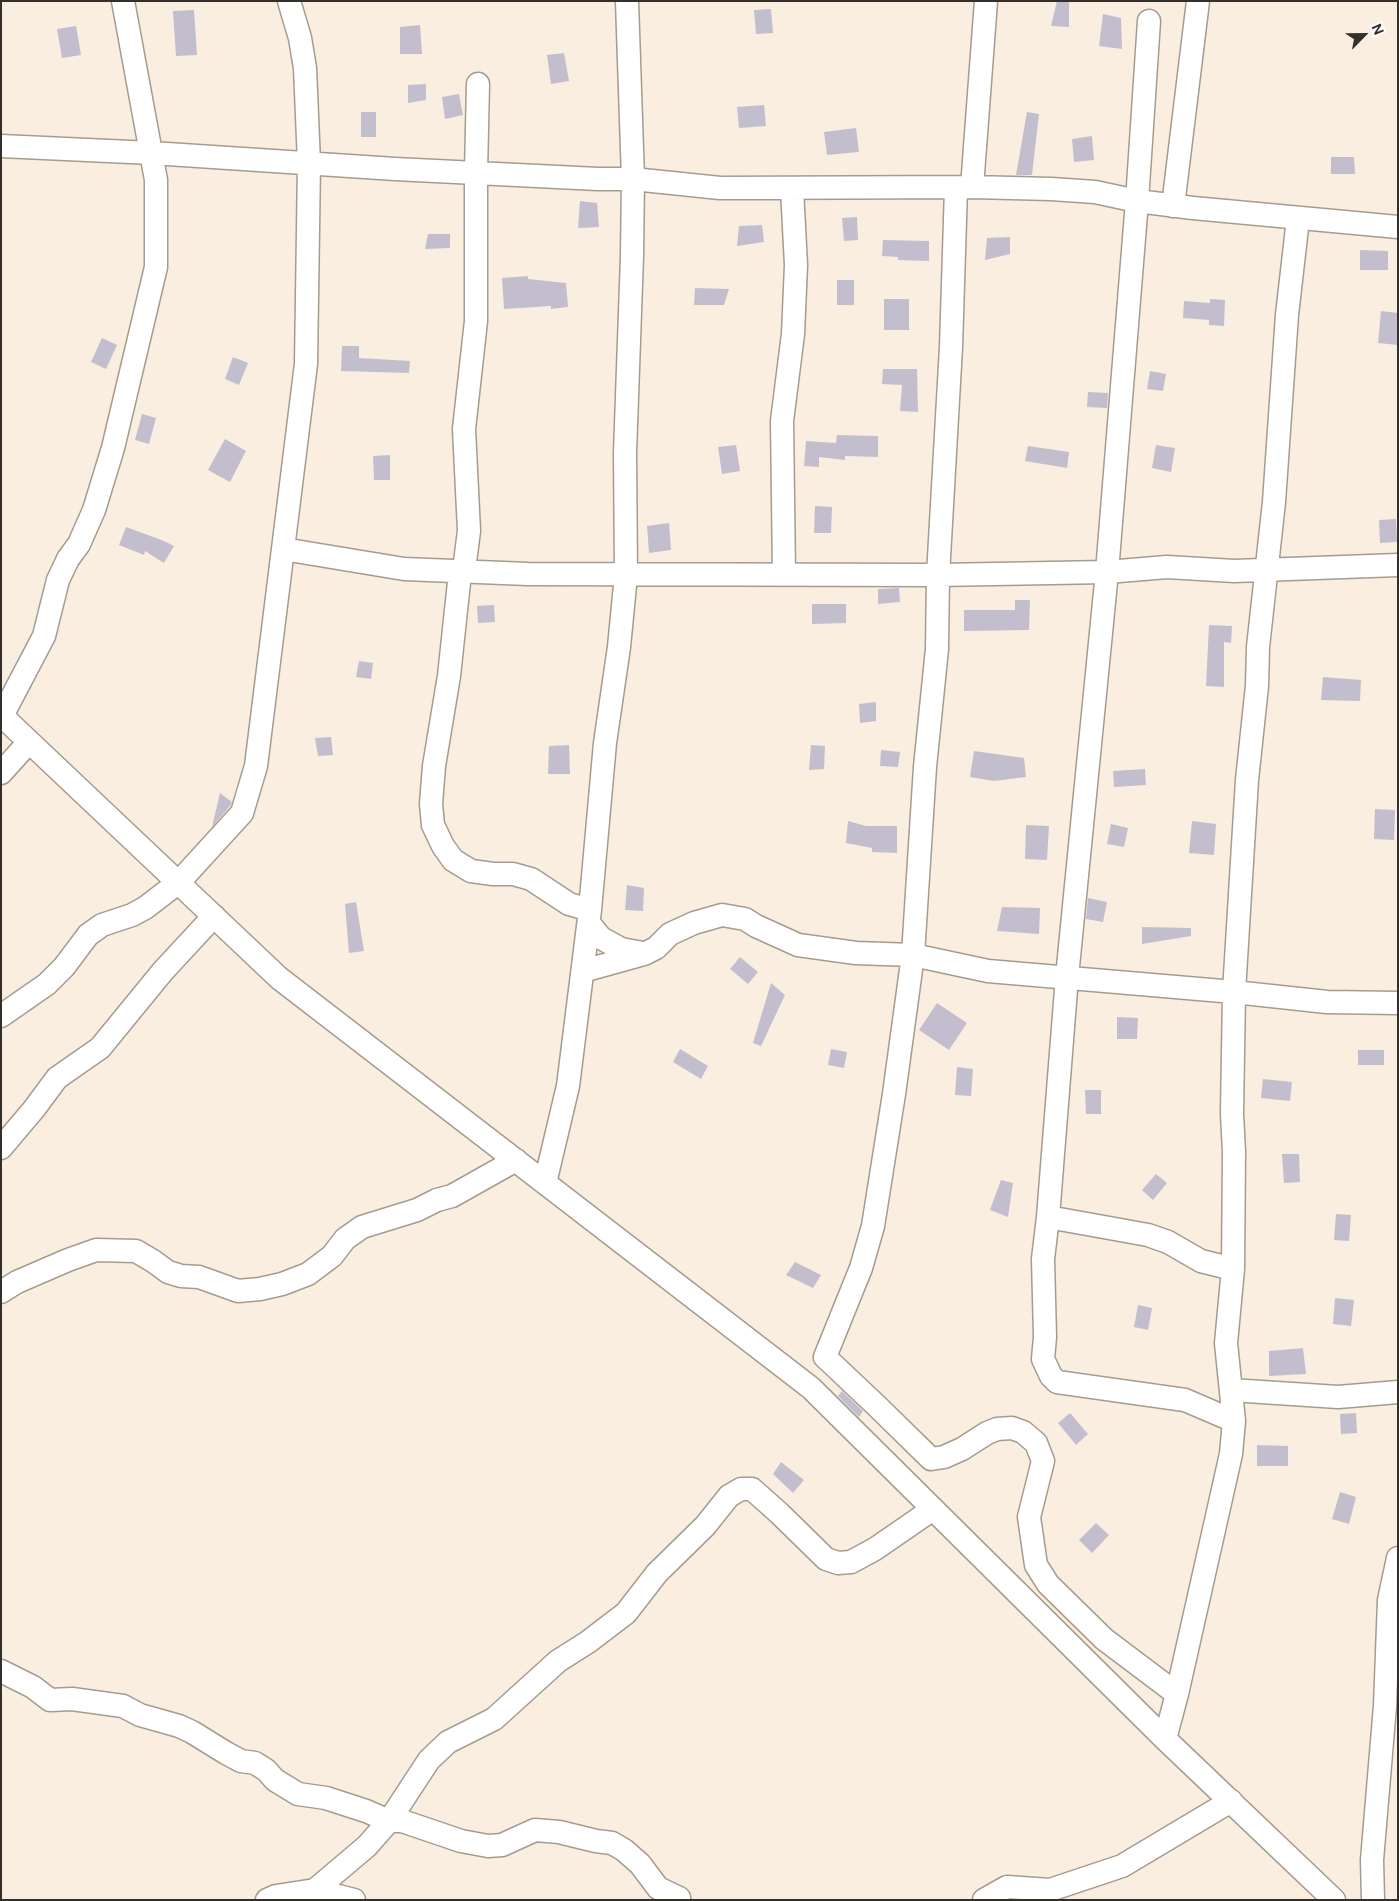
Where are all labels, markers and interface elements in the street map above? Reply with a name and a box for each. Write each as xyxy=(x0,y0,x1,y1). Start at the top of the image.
north arrow xyxy=(1339,10,1389,60)
text: N xyxy=(1368,21,1388,37)

